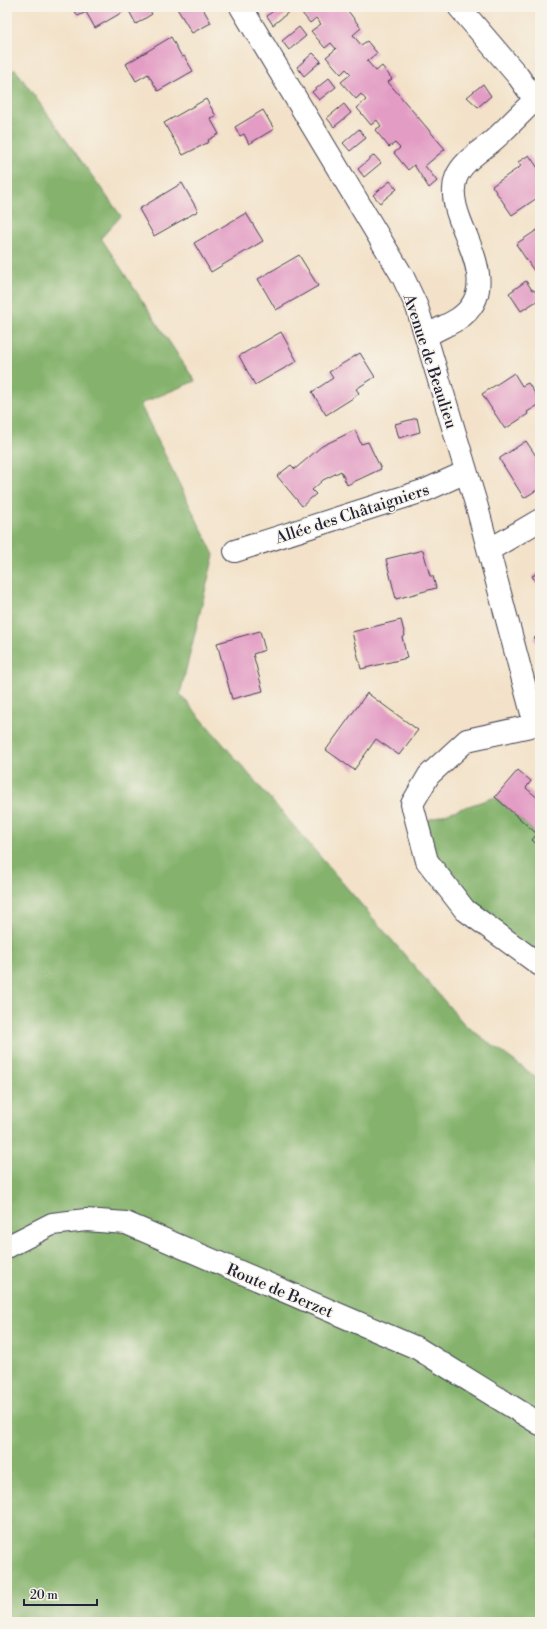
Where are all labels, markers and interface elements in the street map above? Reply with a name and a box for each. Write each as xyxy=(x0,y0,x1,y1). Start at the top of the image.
street label: Avenue de Beaulieu xyxy=(399,291,461,431)
street label: Allée des Châtaigniers xyxy=(272,480,432,549)
street label: Route de Berzet xyxy=(223,1259,336,1323)
scale bar xyxy=(24,1581,97,1607)
text: 20 m xyxy=(30,1588,58,1603)

